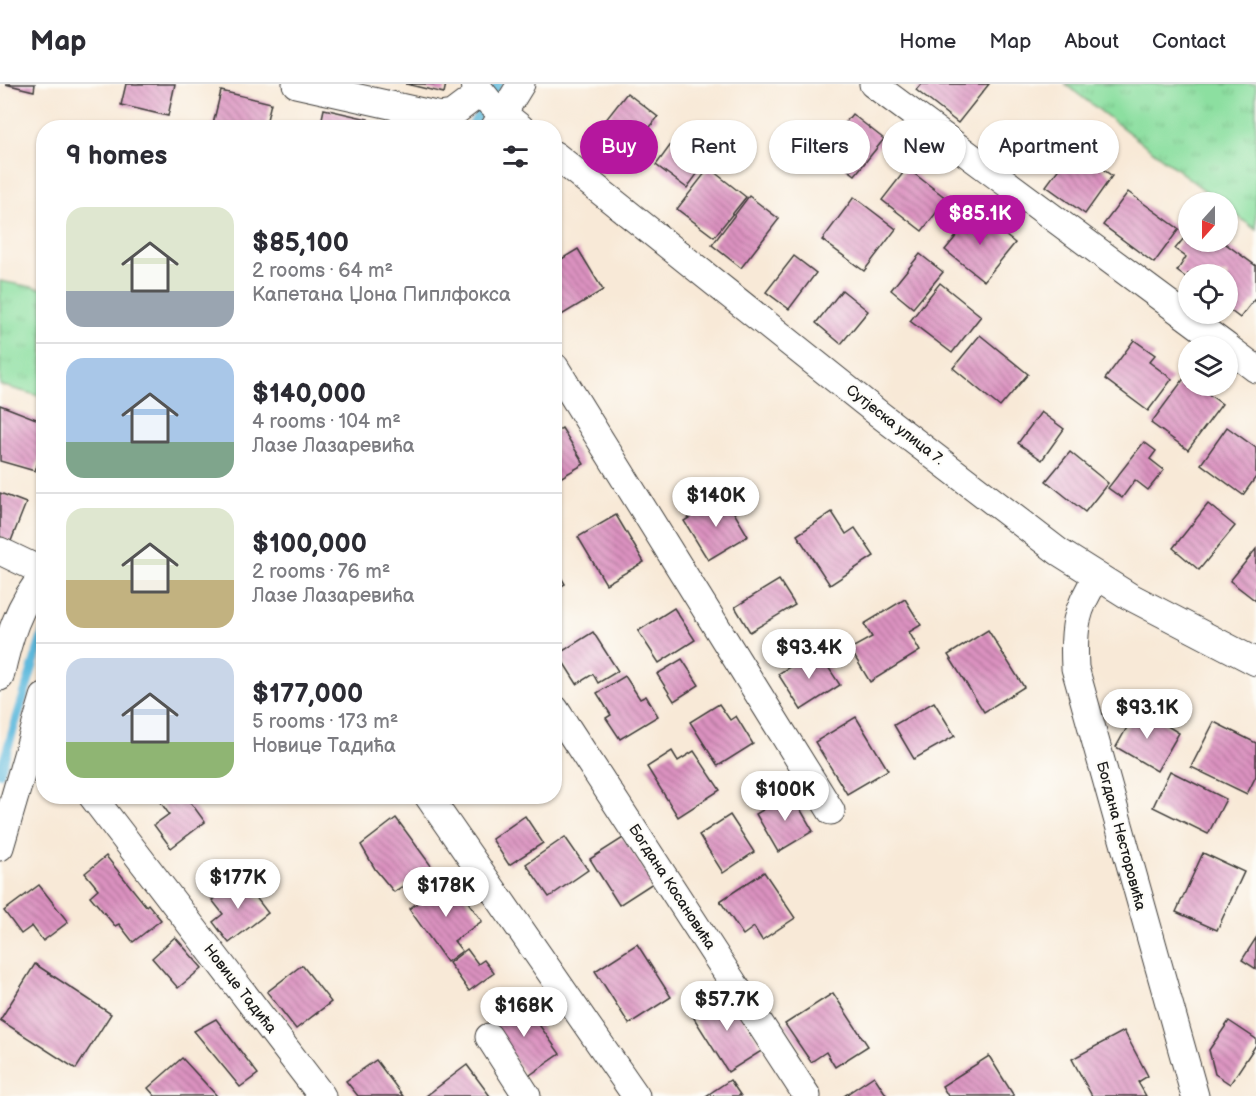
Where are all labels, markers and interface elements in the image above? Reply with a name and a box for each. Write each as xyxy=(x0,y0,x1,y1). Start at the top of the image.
text: Map xyxy=(30,25,86,58)
text: Home xyxy=(899,29,956,54)
text: Map xyxy=(989,29,1031,54)
text: About xyxy=(1064,29,1119,54)
text: Contact xyxy=(1152,29,1226,54)
chip: Buy xyxy=(580,120,658,174)
chip: Rent xyxy=(670,120,757,174)
chip: Filters xyxy=(769,120,870,174)
chip: New xyxy=(882,120,966,174)
chip: Apartment xyxy=(978,120,1119,174)
icon: filters xyxy=(499,140,532,173)
text: 9 homes xyxy=(66,141,167,172)
north arrow xyxy=(1178,192,1238,252)
map controls xyxy=(1178,192,1238,396)
pin: $85.1K xyxy=(931,195,1029,246)
text: $85.1K xyxy=(948,202,1012,226)
text: $85,100 xyxy=(252,228,349,259)
icon: home xyxy=(114,231,186,303)
text: 2 rooms · 64 m² xyxy=(252,259,393,283)
button: locate xyxy=(1178,264,1238,324)
text: Капетана Џона Пиплфокса xyxy=(252,283,511,307)
button: layers xyxy=(1178,336,1238,396)
text: $140,000 xyxy=(252,379,366,410)
street label: Сутјеска улица 7. xyxy=(842,381,948,469)
icon: home xyxy=(114,382,186,454)
text: 4 rooms · 104 m² xyxy=(252,410,401,434)
text: Лазе Лазаревића xyxy=(252,434,415,458)
pin: $140K xyxy=(674,477,758,528)
text: $140K xyxy=(686,484,746,508)
text: $100,000 xyxy=(252,529,367,560)
icon: home xyxy=(114,532,186,604)
text: 2 rooms · 76 m² xyxy=(252,560,390,584)
text: Лазе Лазаревића xyxy=(252,584,415,608)
pin: $93.4K xyxy=(760,629,858,680)
text: $93.4K xyxy=(776,636,842,660)
text: $177,000 xyxy=(252,679,363,710)
icon: home xyxy=(114,682,186,754)
pin: $93.1K xyxy=(1098,689,1196,740)
text: $93.1K xyxy=(1116,696,1179,720)
text: 5 rooms · 173 m² xyxy=(252,710,398,734)
text: Новице Тадића xyxy=(252,734,396,758)
street label: Богдана Несторовића xyxy=(1092,759,1150,913)
pin: $100K xyxy=(743,771,827,822)
text: $100K xyxy=(755,778,815,802)
street label: Богдана Косановића xyxy=(624,821,720,954)
pin: $177K xyxy=(196,859,280,910)
text: $177K xyxy=(209,866,267,890)
pin: $178K xyxy=(404,867,488,918)
text: $178K xyxy=(417,874,475,898)
street label: Новице Тадића xyxy=(199,941,281,1037)
pin: $57.7K xyxy=(678,981,776,1032)
pin: $168K xyxy=(482,987,566,1038)
text: $57.7K xyxy=(695,988,759,1012)
text: $168K xyxy=(494,994,554,1018)

